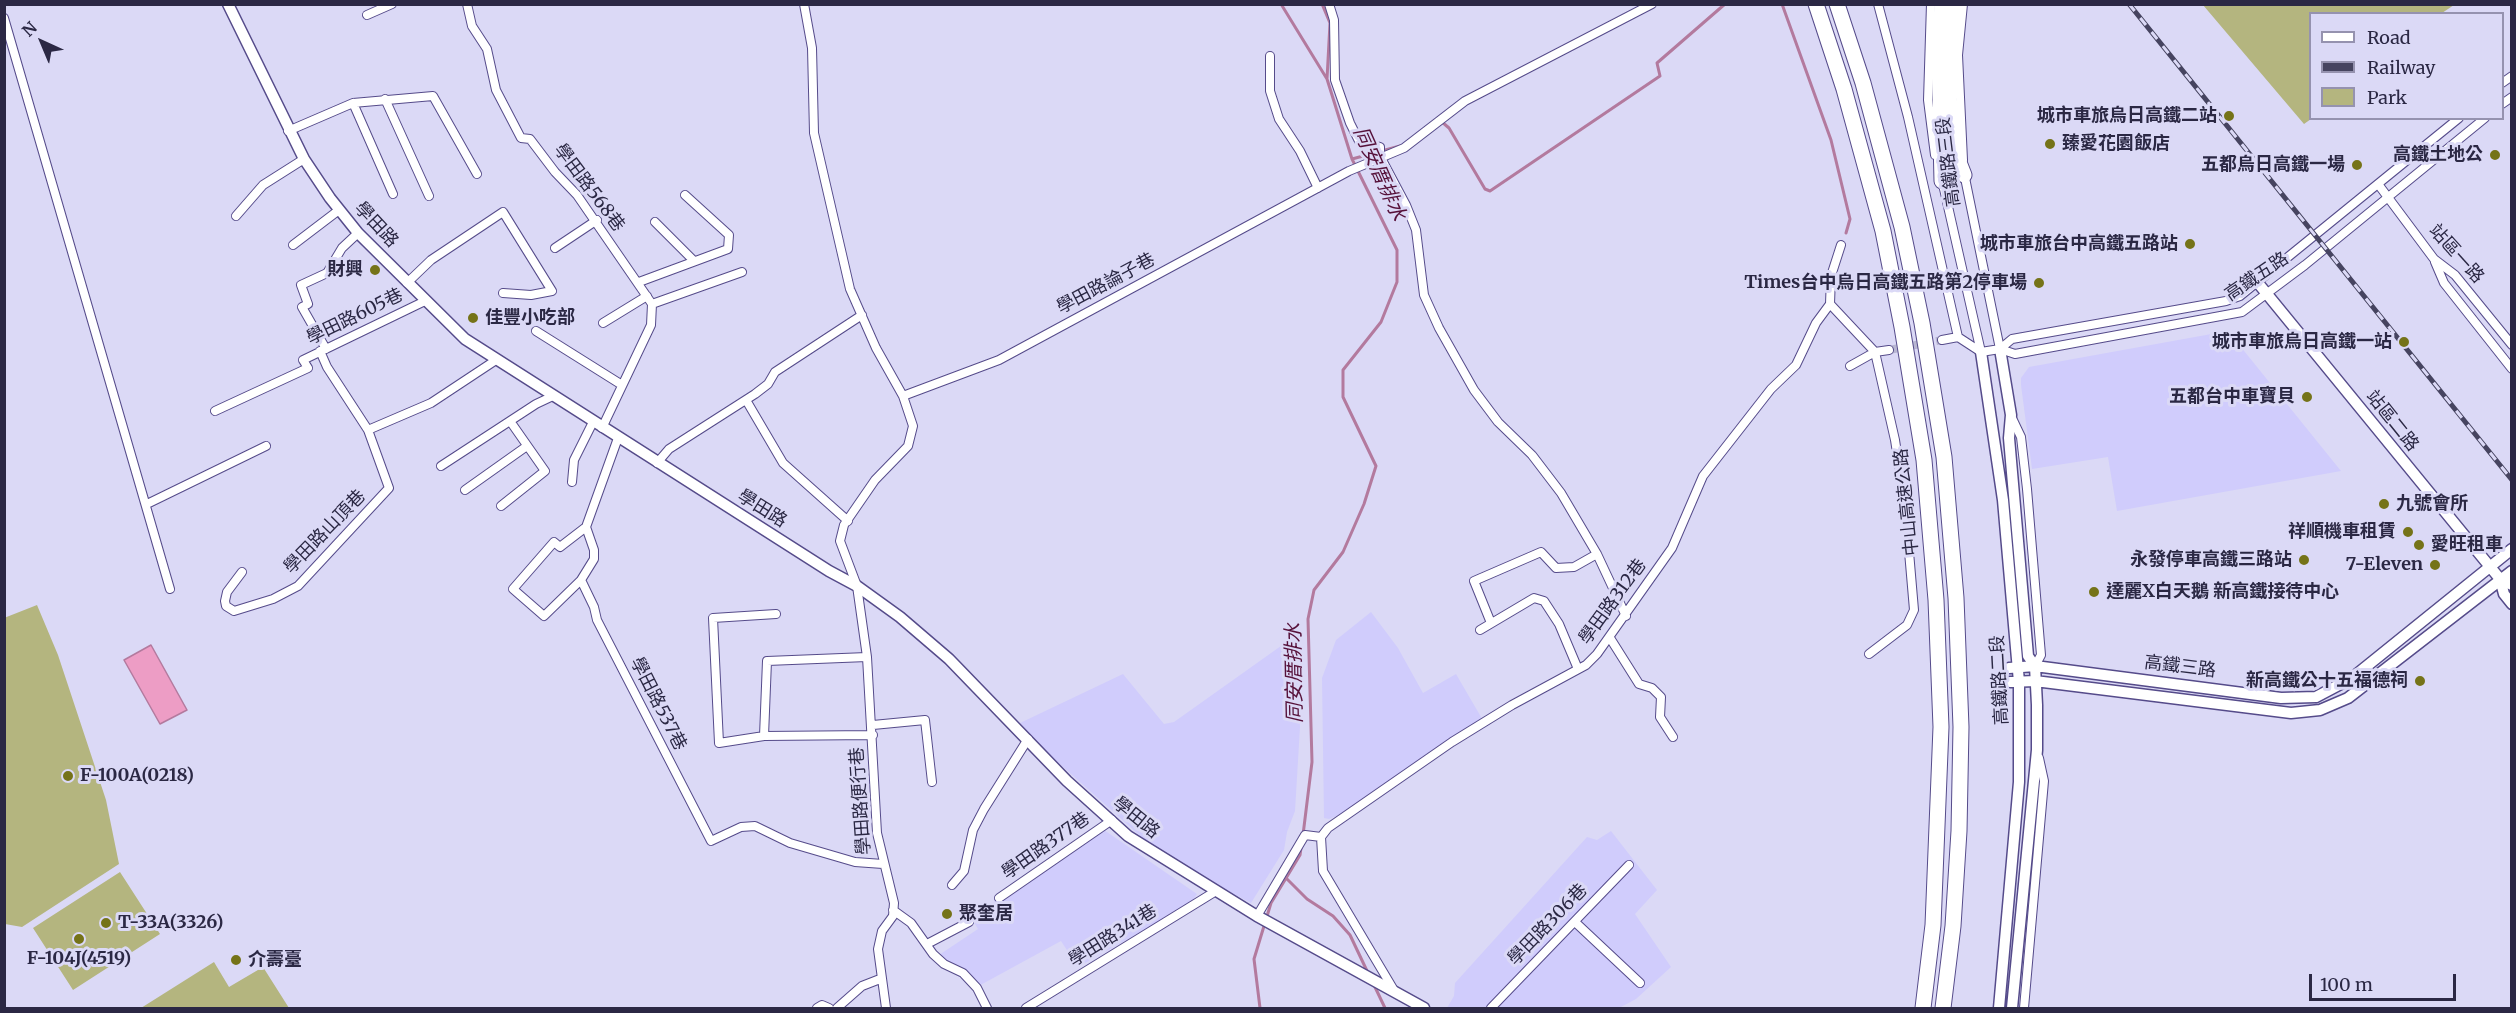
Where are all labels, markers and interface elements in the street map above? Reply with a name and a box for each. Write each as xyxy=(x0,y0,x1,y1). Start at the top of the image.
north arrow xyxy=(12,12,72,72)
legend xyxy=(2309,12,2504,120)
text: N xyxy=(18,17,41,41)
text: Road xyxy=(2367,26,2411,49)
text: Railway xyxy=(2367,56,2435,79)
text: Park xyxy=(2367,86,2407,109)
place label: 城市車旅烏日高鐵二站 xyxy=(2037,105,2217,127)
marker: 城市車旅烏日高鐵二站 xyxy=(2222,109,2236,123)
street label: 高鐵路三段 xyxy=(1933,116,1965,208)
water label: 同安厝排水 xyxy=(1348,123,1410,225)
place label: 臻愛花園飯店 xyxy=(2062,133,2170,155)
marker: 臻愛花園飯店 xyxy=(2043,137,2057,151)
street label: 學田路568巷 xyxy=(549,140,629,236)
place label: 高鐵土地公 xyxy=(2393,144,2483,166)
marker: 高鐵土地公 xyxy=(2488,148,2502,162)
place label: 五都烏日高鐵一場 xyxy=(2201,154,2345,176)
marker: 五都烏日高鐵一場 xyxy=(2350,158,2364,172)
street label: 學田路 xyxy=(350,198,402,252)
street label: 站區一路 xyxy=(2424,220,2488,288)
place label: 城市車旅台中高鐵五路站 xyxy=(1980,233,2178,255)
marker: 城市車旅台中高鐵五路站 xyxy=(2183,237,2197,251)
street label: 高鐵五路 xyxy=(2221,248,2293,306)
street label: 學田路論子巷 xyxy=(1053,249,1159,319)
place label: 財興 xyxy=(327,259,363,281)
marker: 財興 xyxy=(368,263,382,277)
place label: Times台中烏日高鐵五路第2停車場 xyxy=(1744,272,2027,294)
marker: Times台中烏日高鐵五路第2停車場 xyxy=(2032,276,2046,290)
street label: 學田路605巷 xyxy=(303,284,407,350)
place label: 佳豐小吃部 xyxy=(485,307,575,329)
marker: 佳豐小吃部 xyxy=(466,311,480,325)
place label: 城市車旅烏日高鐵一站 xyxy=(2212,331,2392,353)
marker: 城市車旅烏日高鐵一站 xyxy=(2397,335,2411,349)
place label: 五都台中車寶貝 xyxy=(2169,386,2295,408)
street label: 站區二路 xyxy=(2361,386,2423,456)
marker: 五都台中車寶貝 xyxy=(2300,390,2314,404)
street label: 中山高速公路 xyxy=(1891,447,1923,557)
street label: 學田路山頂巷 xyxy=(280,486,370,578)
street label: 學田路 xyxy=(733,486,791,532)
place label: 九號會所 xyxy=(2396,493,2468,515)
marker: 九號會所 xyxy=(2377,497,2391,511)
place label: 祥順機車租賃 xyxy=(2288,521,2396,543)
marker: 祥順機車租賃 xyxy=(2401,525,2415,539)
place label: 愛旺租車 xyxy=(2431,534,2503,556)
marker: 愛旺租車 xyxy=(2412,538,2426,552)
place label: 永發停車高鐵三路站 xyxy=(2130,549,2292,571)
marker: 永發停車高鐵三路站 xyxy=(2297,553,2311,567)
place label: 7-Eleven xyxy=(2345,554,2423,576)
street label: 學田路312巷 xyxy=(1575,555,1651,649)
marker: 7-Eleven xyxy=(2428,558,2442,572)
place label: 達麗X白天鵝 新高鐵接待中心 xyxy=(2106,581,2339,603)
marker: 達麗X白天鵝 新高鐵接待中心 xyxy=(2087,585,2101,599)
water label: 同安厝排水 xyxy=(1282,623,1308,723)
street label: 高鐵路二段 xyxy=(1987,634,2013,726)
street label: 高鐵三路 xyxy=(2143,652,2217,682)
street label: 學田路537巷 xyxy=(625,654,691,754)
place label: 新高鐵公十五福德祠 xyxy=(2246,670,2408,692)
marker: 新高鐵公十五福德祠 xyxy=(2413,674,2427,688)
street label: 學田路便行巷 xyxy=(846,746,876,856)
place label: F-100A(0218) xyxy=(80,765,194,787)
marker: F-100A(0218) xyxy=(61,769,75,783)
street label: 學田路 xyxy=(1108,793,1164,843)
street label: 學田路377巷 xyxy=(998,808,1094,884)
street label: 學田路306巷 xyxy=(1504,880,1592,970)
street label: 學田路341巷 xyxy=(1065,900,1161,972)
place label: 聚奎居 xyxy=(959,903,1013,925)
marker: 聚奎居 xyxy=(940,907,954,921)
place label: T-33A(3326) xyxy=(118,912,223,934)
marker: T-33A(3326) xyxy=(99,916,113,930)
marker: F-104J(4519) xyxy=(72,932,86,946)
place label: F-104J(4519) xyxy=(27,948,131,970)
place label: 介壽臺 xyxy=(248,949,302,971)
marker: 介壽臺 xyxy=(229,953,243,967)
scale bar xyxy=(2312,962,2459,1000)
text: 100 m xyxy=(2320,973,2373,996)

